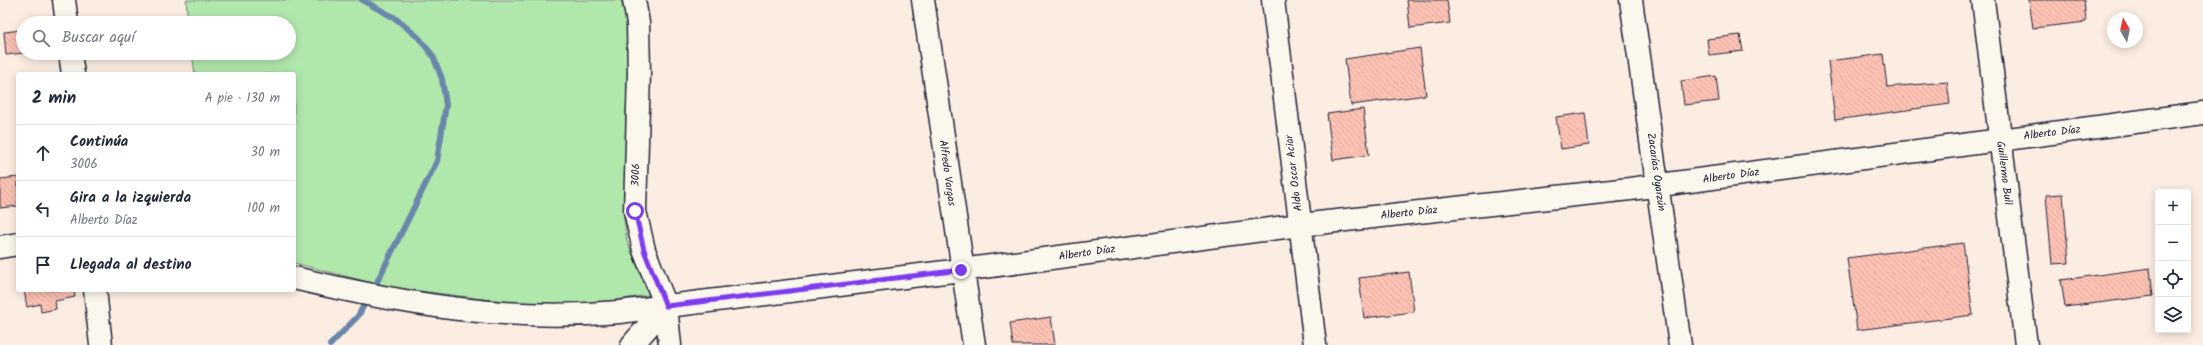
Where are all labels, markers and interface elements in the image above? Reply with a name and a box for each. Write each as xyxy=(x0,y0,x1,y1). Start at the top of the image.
north arrow xyxy=(2107,12,2143,48)
search box xyxy=(16,16,296,60)
text: Buscar aquí xyxy=(62,26,135,50)
icon: search xyxy=(30,27,52,49)
text: 2 min xyxy=(32,85,76,112)
text: A pie · 130 m xyxy=(205,88,280,109)
street label: Alberto Díaz xyxy=(2023,121,2082,145)
text: Continúa xyxy=(70,130,128,154)
street label: Aldo Oscar Aciar xyxy=(1280,132,1308,212)
street label: Zacarías Oyarzún xyxy=(1642,132,1670,213)
street label: Alfredo Vargas xyxy=(933,139,961,208)
street label: Guillermo Bull xyxy=(1991,140,2017,206)
icon: ahead xyxy=(32,142,54,164)
text: 30 m xyxy=(251,142,280,163)
text: 3006 xyxy=(70,154,98,175)
street label: 3006 xyxy=(627,163,645,187)
street label: Alberto Díaz xyxy=(1701,163,1761,189)
text: Gira a la izquierda xyxy=(70,186,191,210)
map controls xyxy=(2155,189,2191,333)
button: + xyxy=(2155,189,2191,225)
icon: left xyxy=(32,198,54,220)
text: 100 m xyxy=(247,198,280,219)
street label: Alberto Díaz xyxy=(1380,201,1438,225)
route start xyxy=(626,202,644,220)
text: Alberto Díaz xyxy=(70,210,138,231)
button: − xyxy=(2155,225,2191,261)
street label: Alberto Díaz xyxy=(1057,240,1117,266)
text: Llegada al destino xyxy=(70,253,192,277)
icon: arrive xyxy=(32,254,54,276)
route end xyxy=(952,261,970,279)
button: locate xyxy=(2155,261,2191,297)
button: layers xyxy=(2155,297,2191,333)

